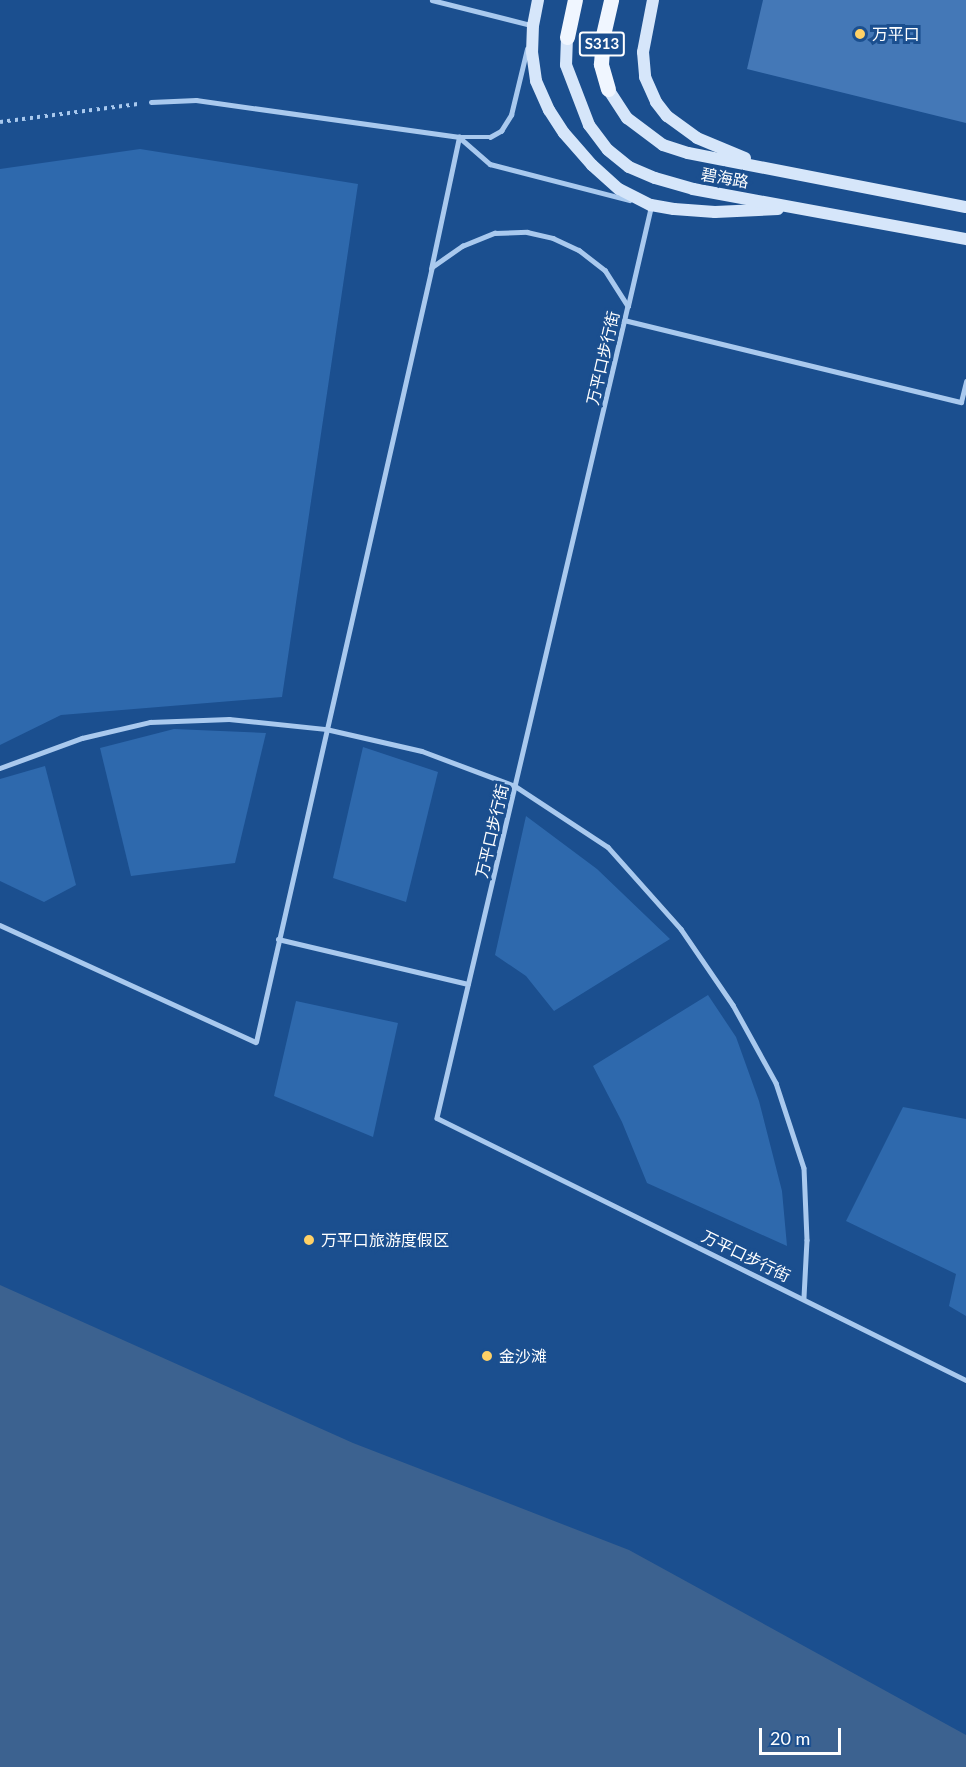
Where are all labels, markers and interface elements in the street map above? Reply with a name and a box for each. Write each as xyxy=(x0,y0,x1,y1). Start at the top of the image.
place label: 万平口 xyxy=(872,24,920,44)
marker: 万平口 xyxy=(853,27,867,41)
road number: S313 xyxy=(578,32,626,56)
street label: 碧海路 xyxy=(700,164,750,192)
street label: 万平口步行街 xyxy=(583,309,623,407)
street label: 万平口步行街 xyxy=(472,782,512,880)
street label: 万平口步行街 xyxy=(699,1226,793,1286)
place label: 万平口旅游度假区 xyxy=(321,1230,449,1250)
marker: 万平口旅游度假区 xyxy=(302,1233,316,1247)
place label: 金沙滩 xyxy=(499,1346,547,1366)
marker: 金沙滩 xyxy=(480,1349,494,1363)
scale bar xyxy=(762,1716,844,1754)
text: 20 m xyxy=(770,1727,810,1749)

